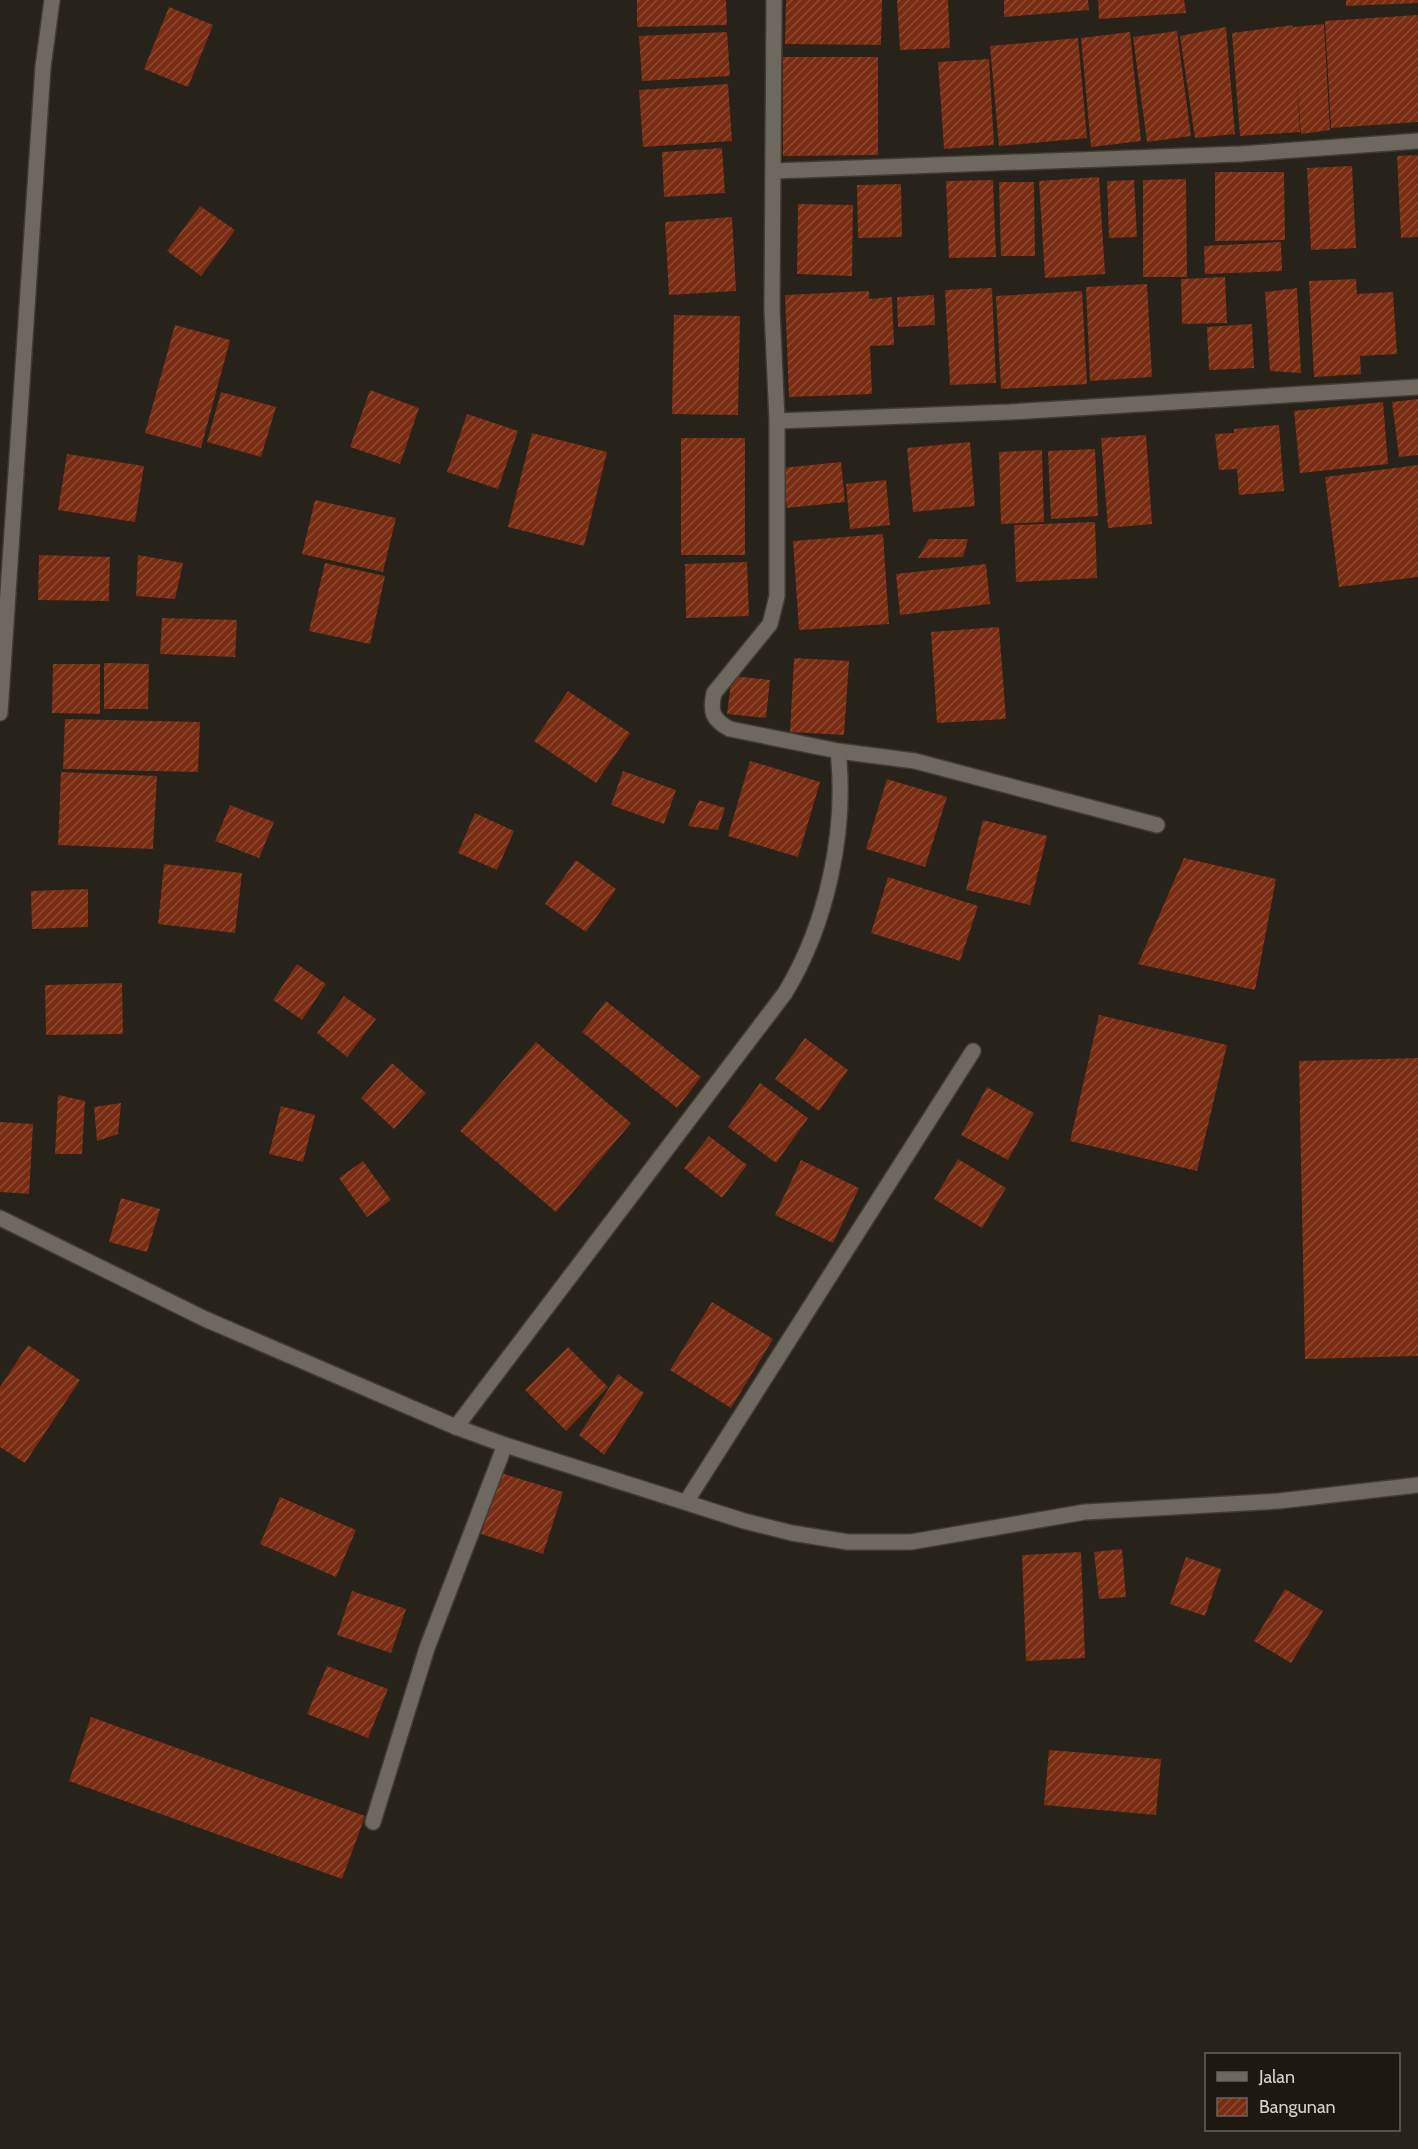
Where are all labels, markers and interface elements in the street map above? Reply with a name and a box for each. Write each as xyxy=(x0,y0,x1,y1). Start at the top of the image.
legend xyxy=(1205,2053,1400,2131)
text: Jalan xyxy=(1258,2066,1295,2088)
text: Bangunan xyxy=(1259,2096,1336,2118)

